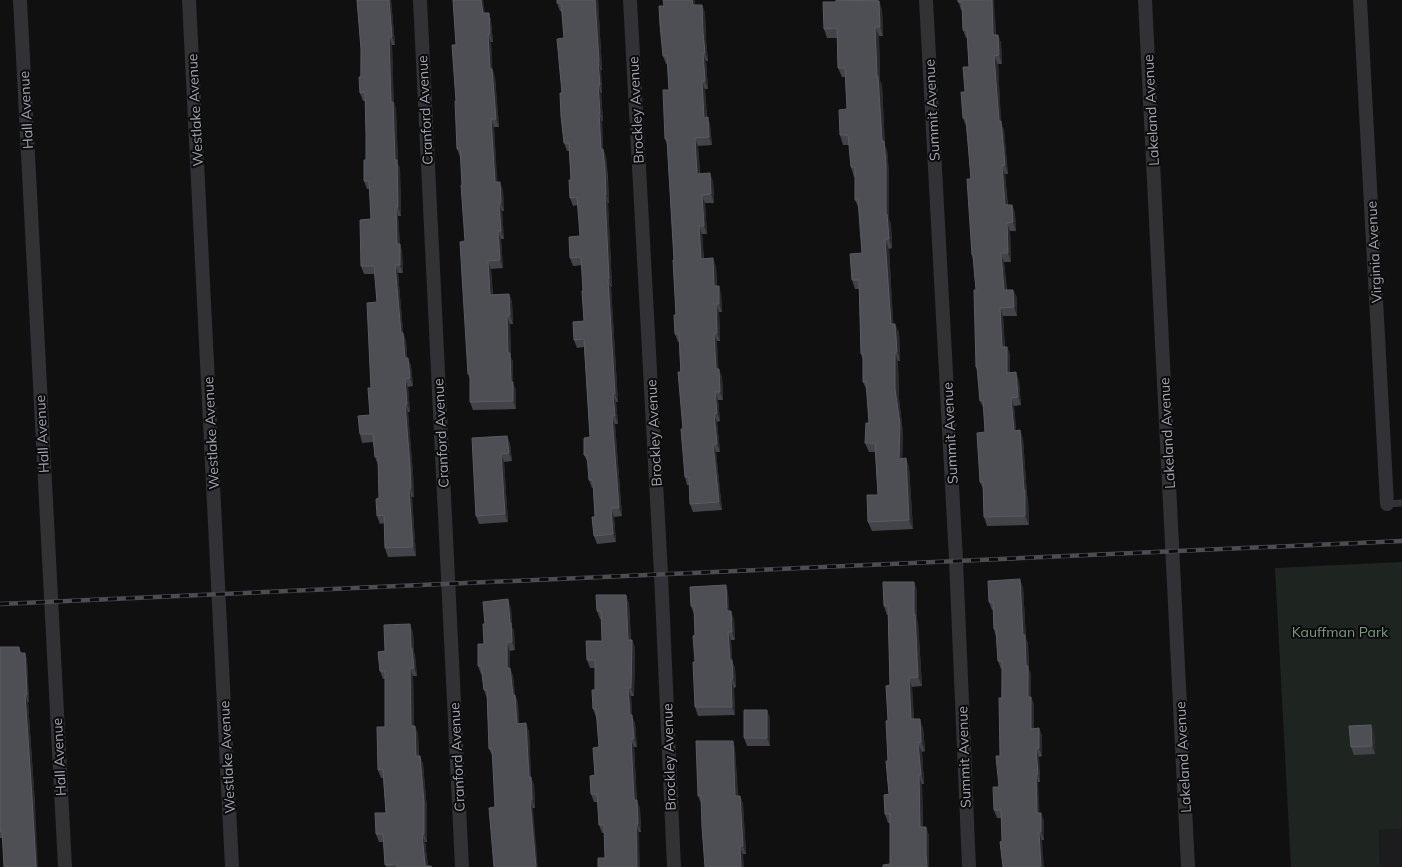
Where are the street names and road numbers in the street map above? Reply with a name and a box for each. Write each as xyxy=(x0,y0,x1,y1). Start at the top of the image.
street label: Westlake Avenue xyxy=(183,53,207,167)
street label: Lakeland Avenue xyxy=(1139,54,1163,166)
street label: Cranford Avenue xyxy=(413,55,437,165)
street label: Brockley Avenue xyxy=(624,56,648,164)
street label: Summit Avenue xyxy=(920,59,944,161)
street label: Hall Avenue xyxy=(15,70,37,150)
street label: Virginia Avenue xyxy=(1362,200,1386,304)
street label: Westlake Avenue xyxy=(199,376,223,490)
street label: Lakeland Avenue xyxy=(1155,377,1179,489)
street label: Cranford Avenue xyxy=(429,378,453,488)
street label: Brockley Avenue xyxy=(642,379,666,487)
street label: Summit Avenue xyxy=(938,382,962,484)
street label: Hall Avenue xyxy=(31,394,53,474)
street label: Westlake Avenue xyxy=(215,700,239,814)
street label: Lakeland Avenue xyxy=(1171,701,1195,813)
street label: Cranford Avenue xyxy=(445,702,469,812)
street label: Brockley Avenue xyxy=(658,703,680,811)
street label: Summit Avenue xyxy=(953,706,975,808)
street label: Hall Avenue xyxy=(48,717,70,797)

